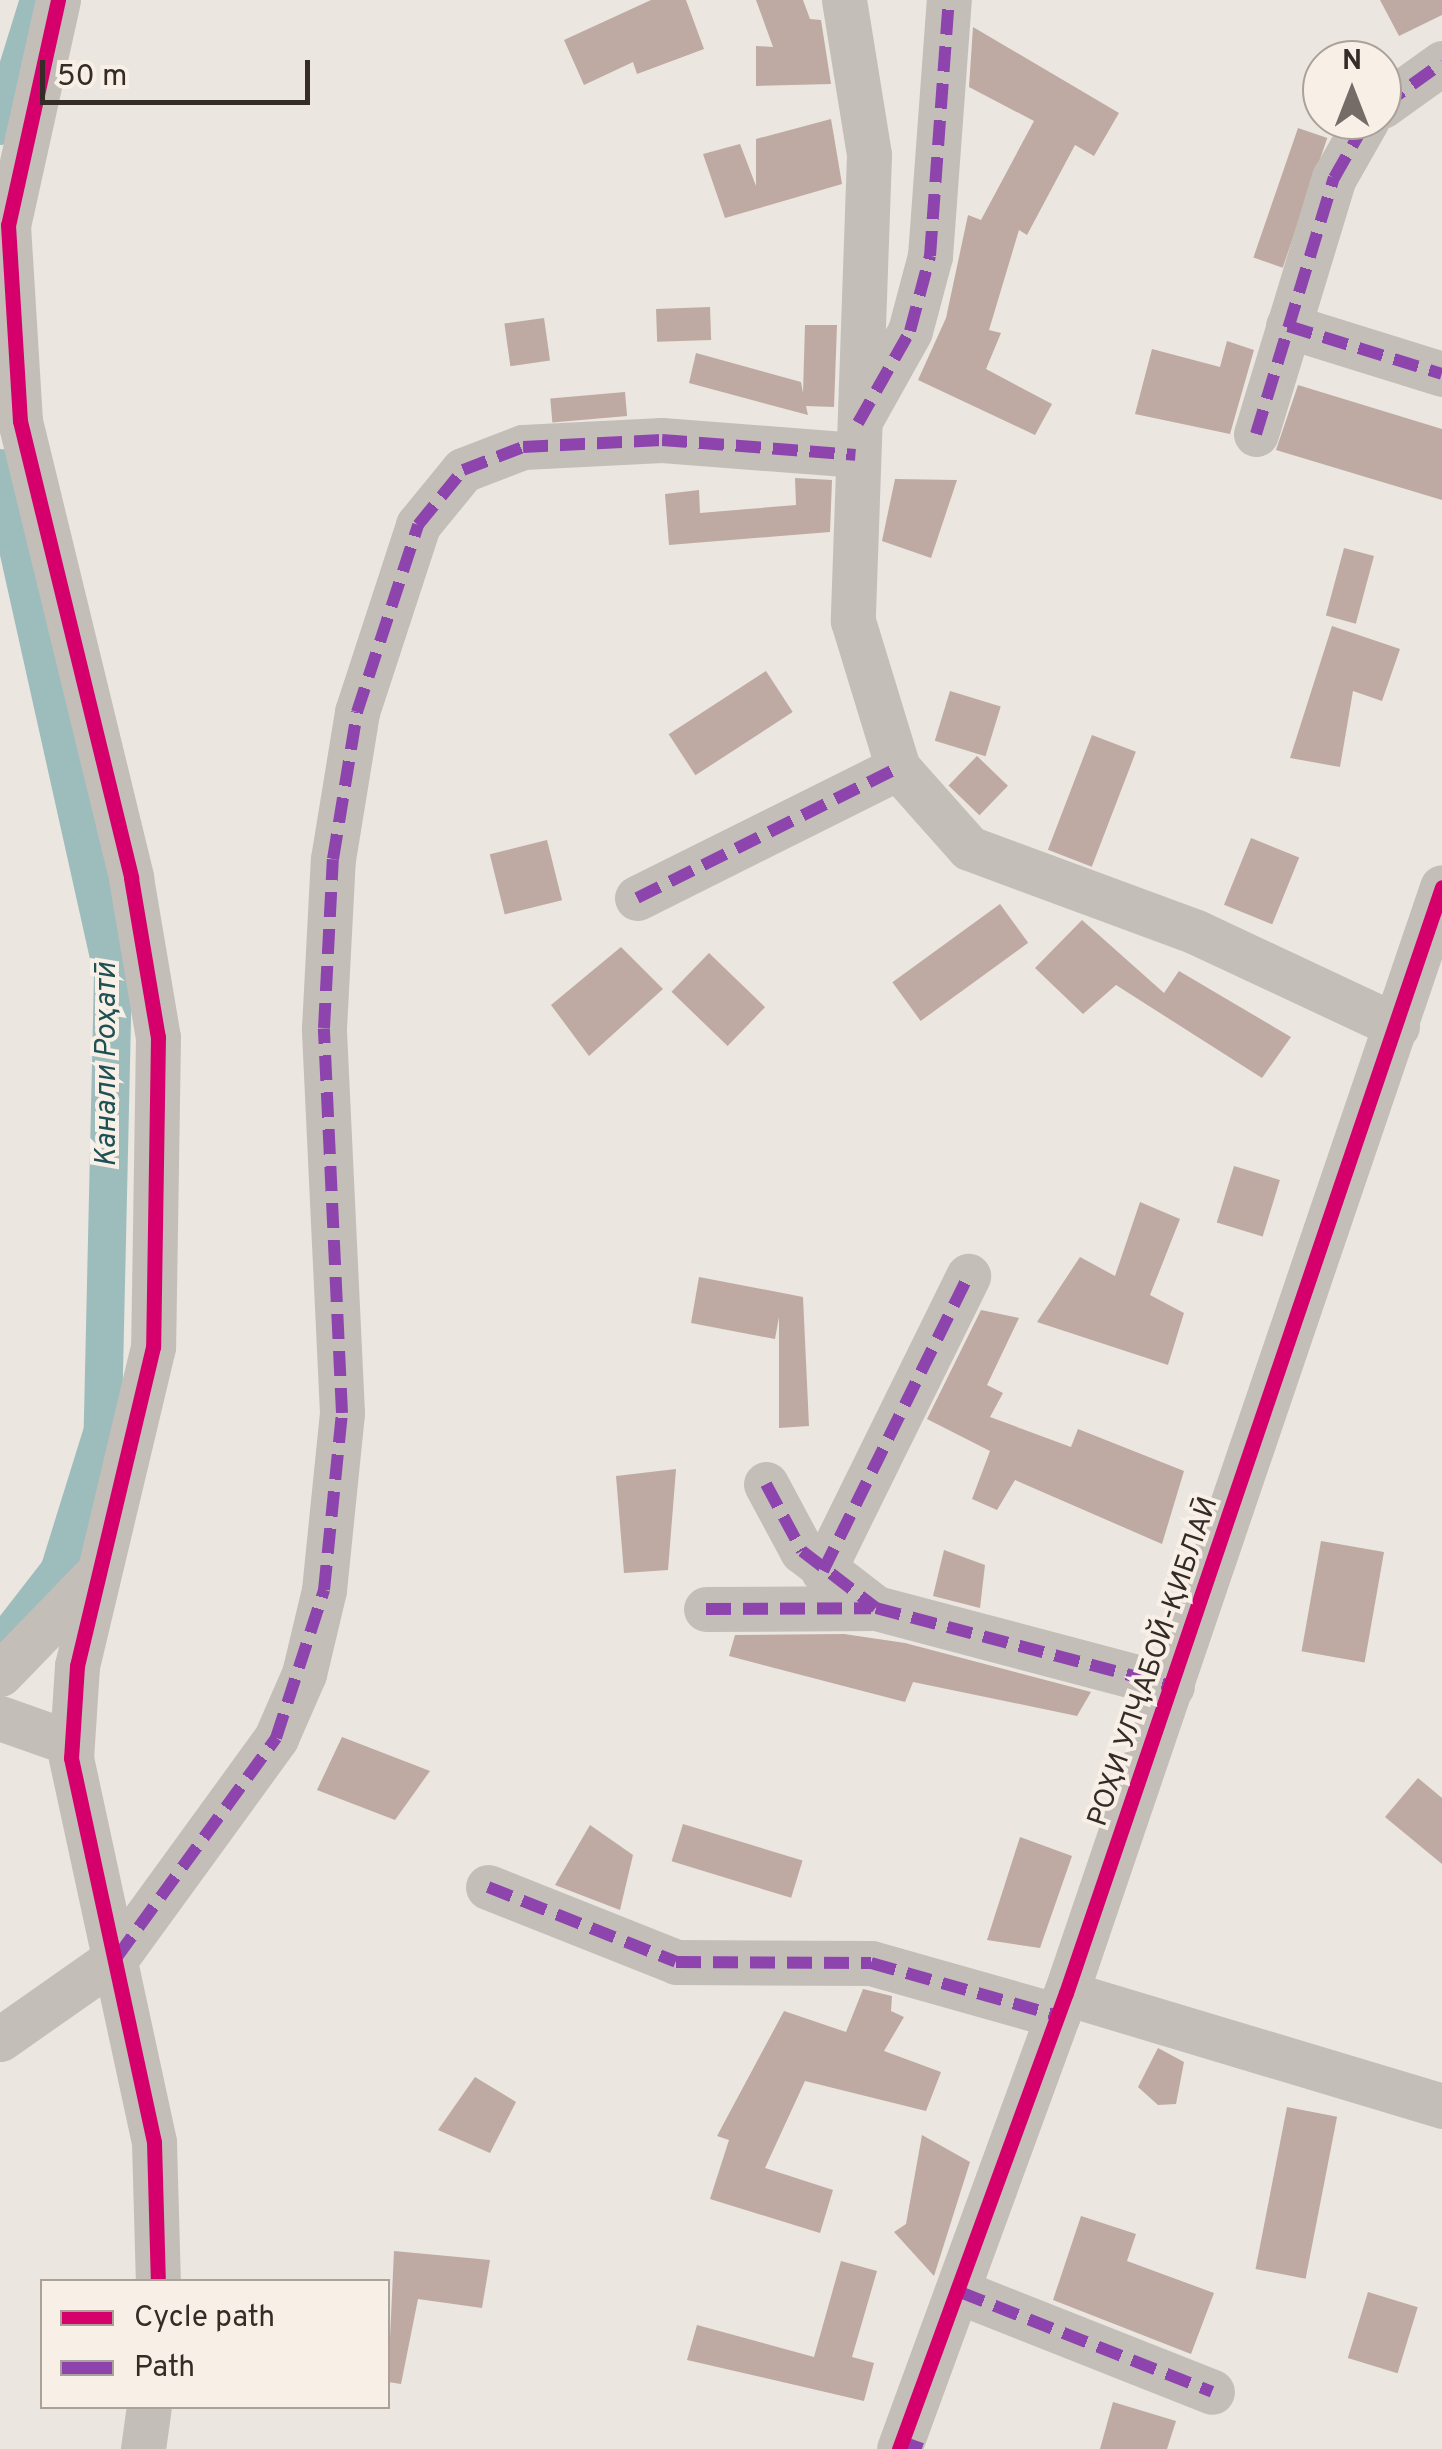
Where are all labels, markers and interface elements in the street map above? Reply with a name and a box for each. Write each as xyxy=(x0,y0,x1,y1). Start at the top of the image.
scale bar xyxy=(45,40,315,102)
north arrow xyxy=(1302,40,1402,140)
text: N xyxy=(1342,44,1362,80)
text: 50 m xyxy=(57,59,127,96)
water label: Канали Роҳатӣ xyxy=(90,963,126,1167)
street label: РОҲИ УЛҶАБОЙ-ҚИБЛАӢ xyxy=(1082,1493,1226,1831)
legend xyxy=(40,2279,390,2409)
text: Cycle path xyxy=(134,2300,275,2337)
text: Path xyxy=(134,2350,195,2387)

